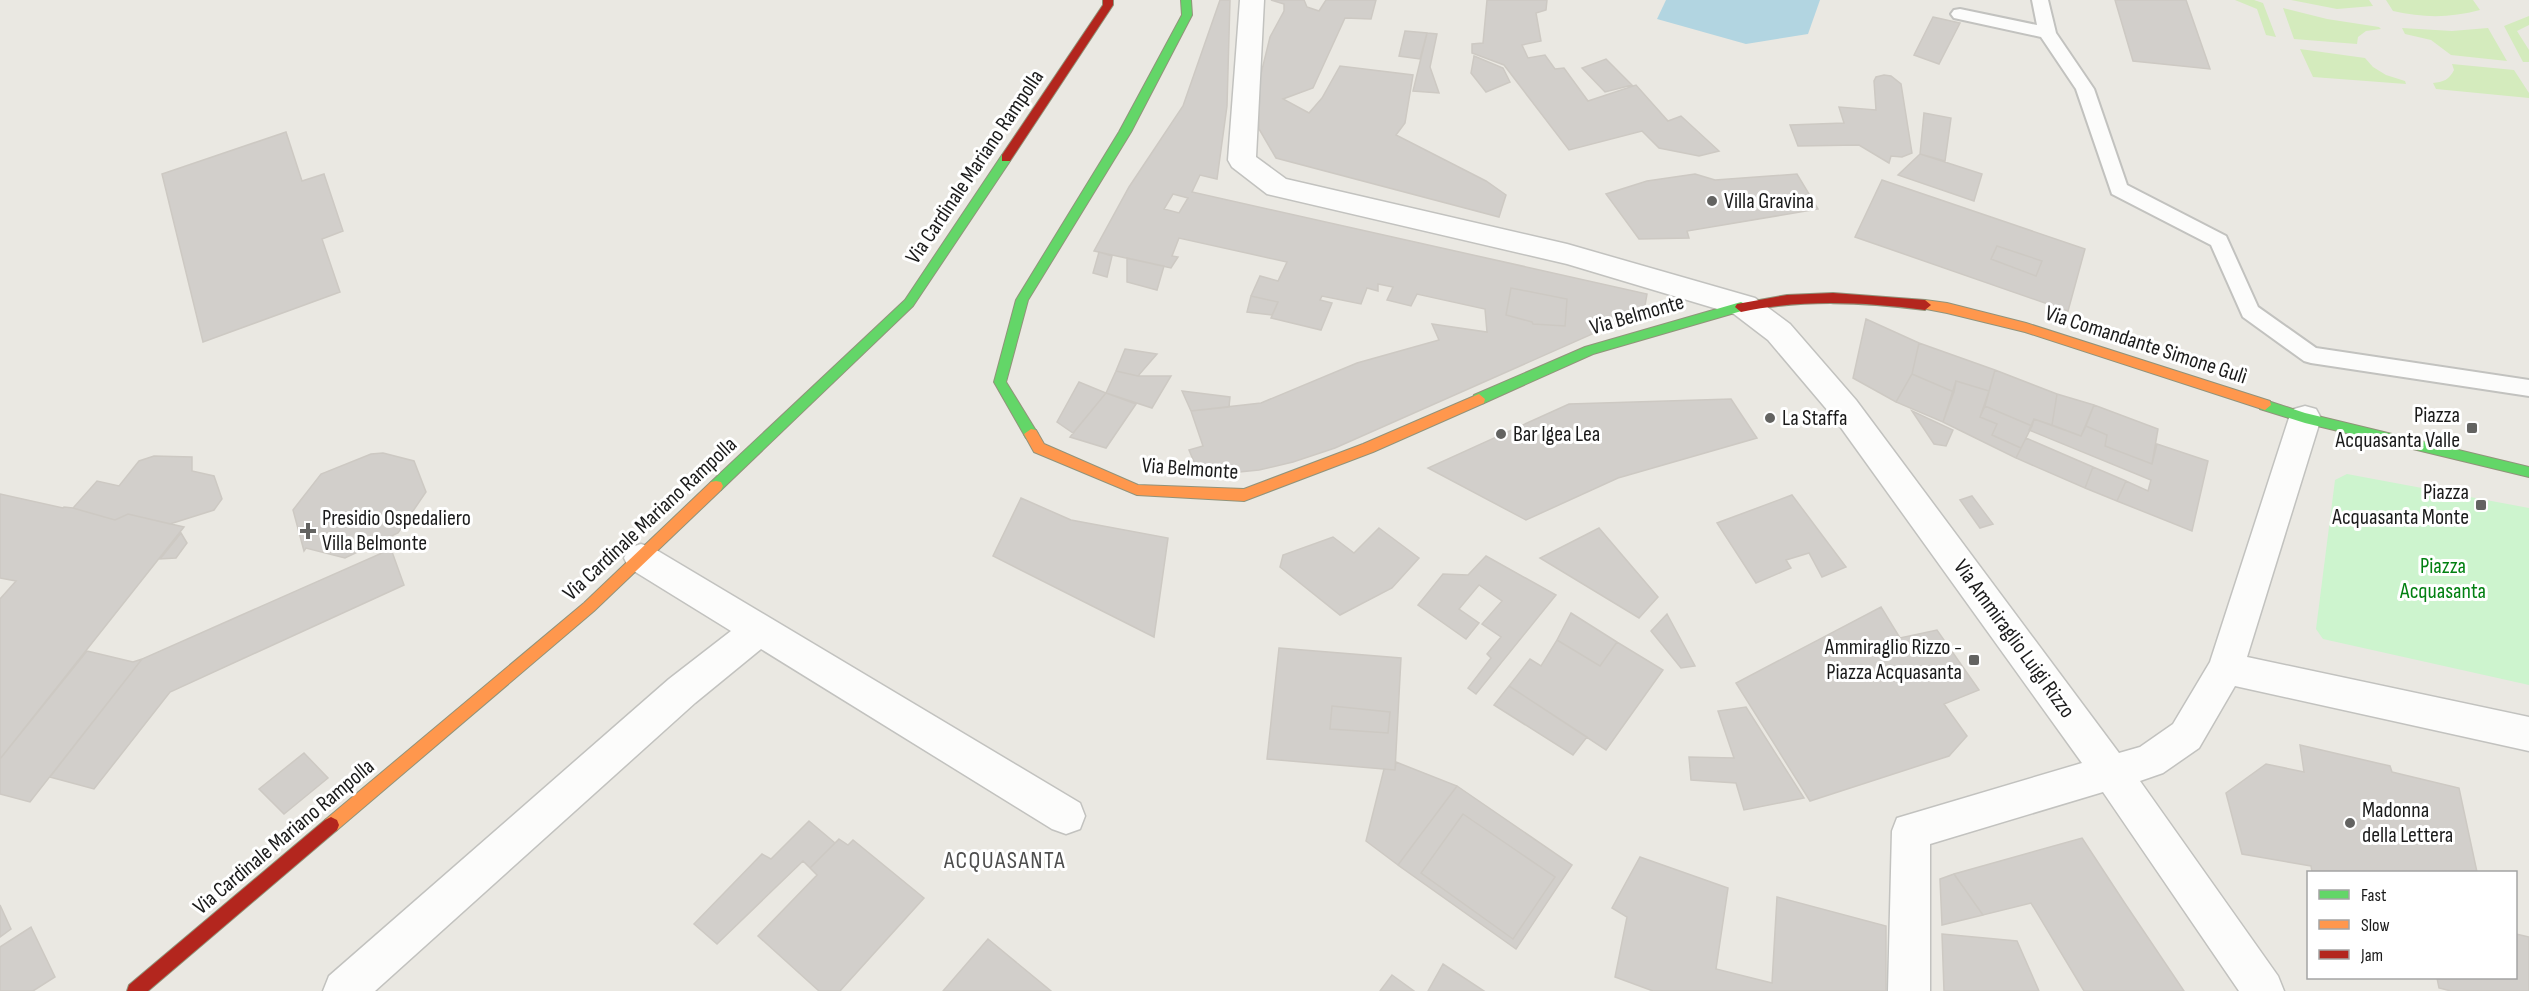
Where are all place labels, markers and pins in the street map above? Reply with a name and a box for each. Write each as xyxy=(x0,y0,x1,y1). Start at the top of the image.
place label: Villa Gravina xyxy=(1724,188,1814,215)
marker: Villa Gravina xyxy=(1705,194,1719,208)
place label: Piazza Acquasanta Valle xyxy=(2335,402,2460,454)
place label: La Staffa xyxy=(1782,405,1847,432)
marker: La Staffa xyxy=(1763,411,1777,425)
place label: Bar Igea Lea xyxy=(1513,421,1600,448)
marker: Piazza Acquasanta Valle xyxy=(2465,421,2479,435)
marker: Bar Igea Lea xyxy=(1494,427,1508,441)
place label: Piazza Acquasanta Monte xyxy=(2331,479,2469,531)
marker: Piazza Acquasanta Monte xyxy=(2474,498,2488,512)
place label: Presidio Ospedaliero Villa Belmonte xyxy=(322,505,471,557)
marker: Presidio Ospedaliero Villa Belmonte xyxy=(299,522,317,540)
place label: Ammiraglio Rizzo - Piazza Acquasanta xyxy=(1824,634,1962,686)
marker: Ammiraglio Rizzo - Piazza Acquasanta xyxy=(1967,653,1981,667)
place label: Madonna della Lettera xyxy=(2362,797,2453,849)
marker: Madonna della Lettera xyxy=(2343,816,2357,830)

